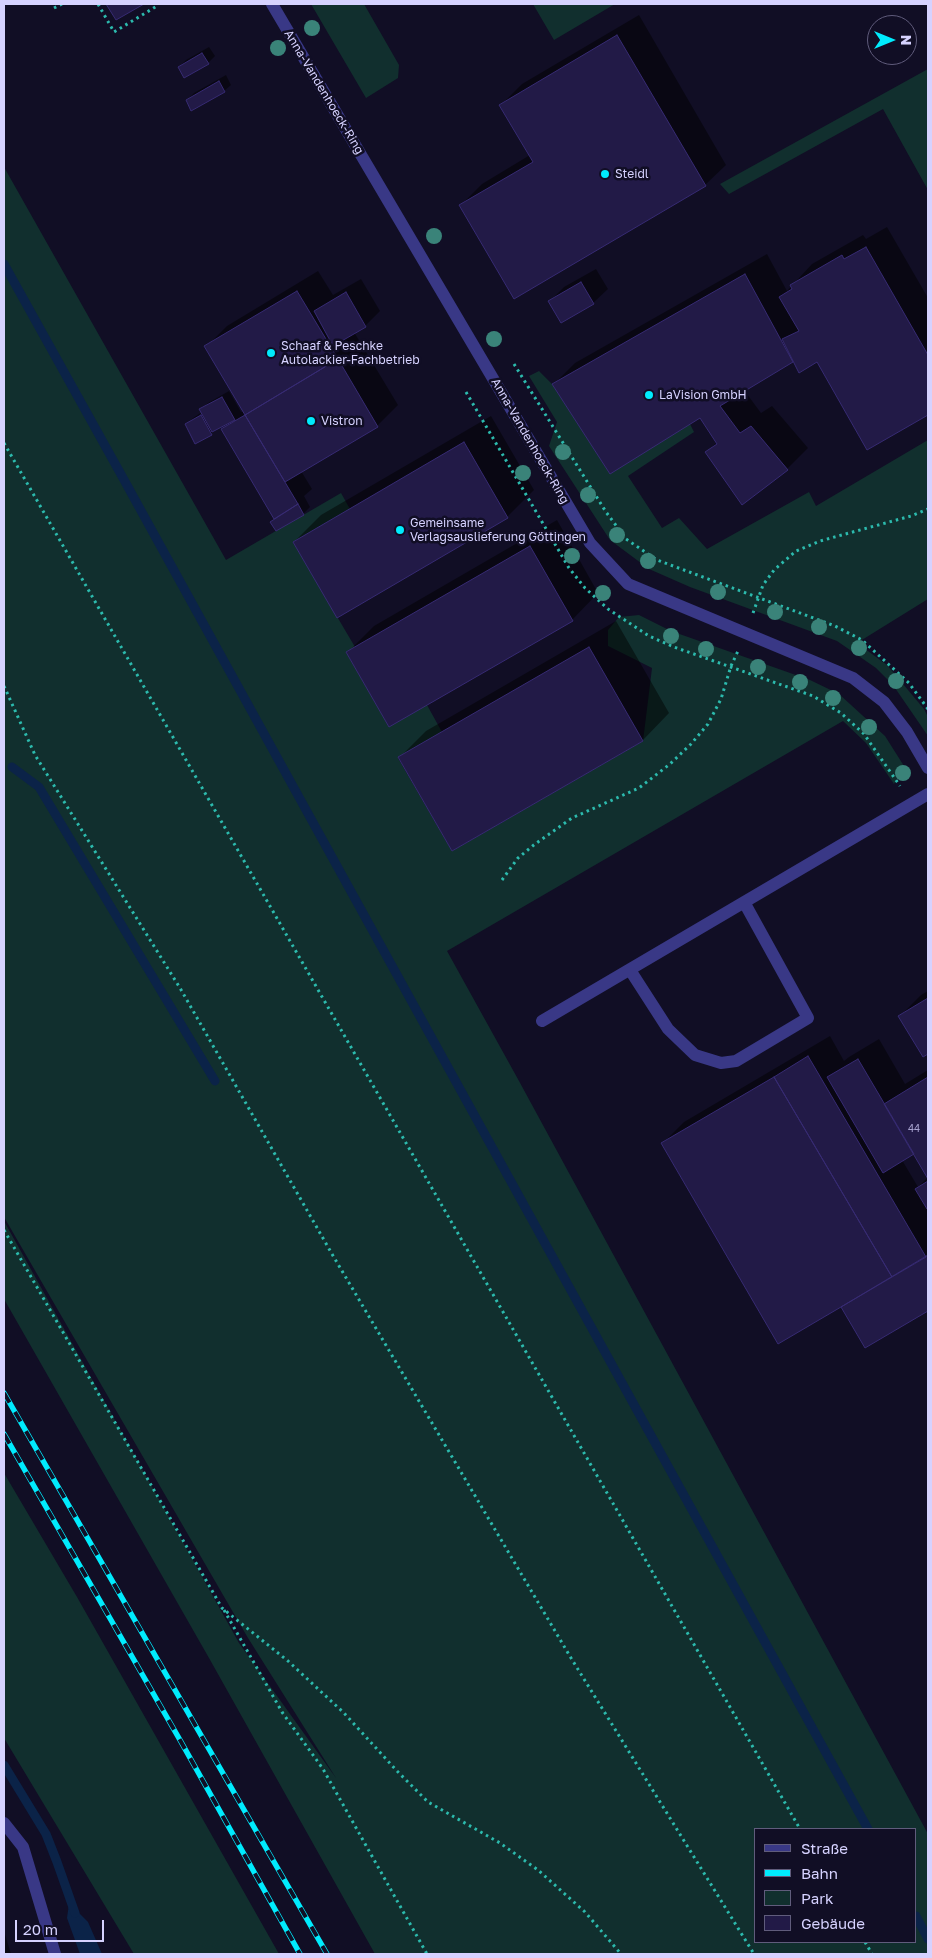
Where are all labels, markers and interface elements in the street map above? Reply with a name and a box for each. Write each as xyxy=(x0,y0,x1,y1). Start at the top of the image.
north arrow xyxy=(867,15,917,65)
street label: Anna-Vandenhoeck-Ring xyxy=(281,27,367,157)
text: N xyxy=(898,35,915,45)
place label: Steidl xyxy=(615,167,649,181)
marker: Steidl xyxy=(599,168,611,180)
place label: Schaaf & Peschke Autolackier-Fachbetrieb xyxy=(281,339,420,367)
marker: Schaaf & Peschke Autolackier-Fachbetrieb xyxy=(265,347,277,359)
street label: Anna-Vandenhoeck-Ring xyxy=(488,376,572,506)
place label: LaVision GmbH xyxy=(659,388,747,402)
marker: LaVision GmbH xyxy=(643,389,655,401)
place label: Vistron xyxy=(321,414,363,428)
marker: Vistron xyxy=(305,415,317,427)
place label: Gemeinsame Verlagsauslieferung Göttingen xyxy=(410,516,586,544)
marker: Gemeinsame Verlagsauslieferung Göttingen xyxy=(394,524,406,536)
house number: 44 xyxy=(908,1123,920,1135)
legend xyxy=(754,1828,917,1943)
text: Straße xyxy=(801,1839,848,1857)
text: Bahn xyxy=(801,1864,838,1882)
text: Park xyxy=(801,1889,833,1907)
scale bar xyxy=(18,1910,106,1942)
text: Gebäude xyxy=(801,1914,865,1932)
text: 20 m xyxy=(23,1920,58,1938)

